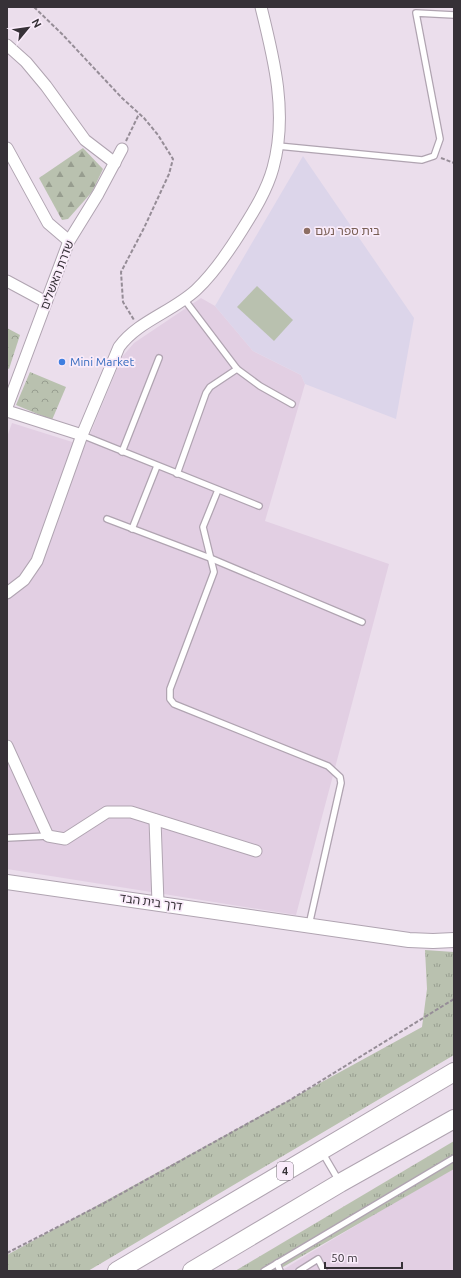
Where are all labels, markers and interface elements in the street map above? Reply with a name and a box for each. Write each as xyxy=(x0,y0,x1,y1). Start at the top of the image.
north arrow xyxy=(8,8,48,48)
text: N xyxy=(30,17,44,30)
place label: בית ספר נעם xyxy=(315,224,380,237)
marker: בית ספר נעם xyxy=(302,226,312,236)
street label: שדרת האשלים xyxy=(37,238,76,311)
place label: Mini Market xyxy=(70,355,134,368)
marker: Mini Market xyxy=(57,357,67,367)
street label: דרך בית הבד xyxy=(119,891,184,912)
road number: 4 xyxy=(277,1162,293,1180)
scale bar xyxy=(325,1244,402,1270)
text: 50 m xyxy=(331,1251,358,1264)

